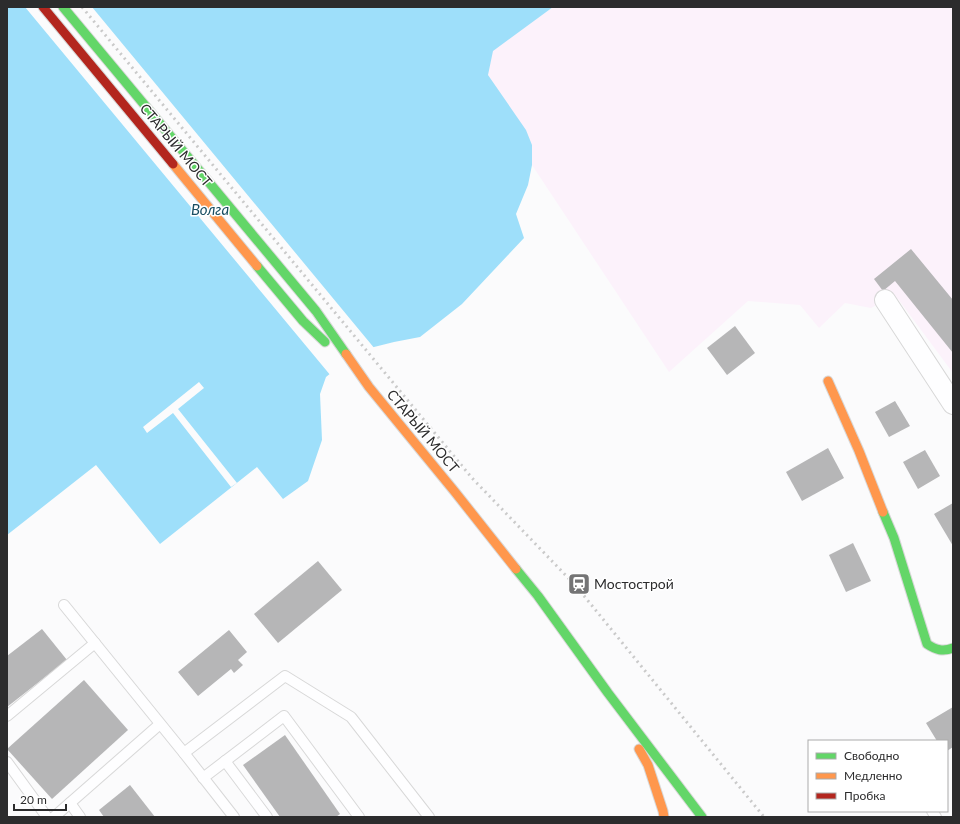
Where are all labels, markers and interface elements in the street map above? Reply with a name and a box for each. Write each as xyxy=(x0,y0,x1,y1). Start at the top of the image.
street label: СТАРЫЙ МОСТ xyxy=(137,100,217,190)
water label: Волга xyxy=(191,200,229,218)
street label: СТАРЫЙ МОСТ xyxy=(384,386,464,476)
station icon: Мостострой xyxy=(566,571,592,597)
place label: Мостострой xyxy=(594,575,674,592)
legend xyxy=(808,740,948,812)
text: Свободно xyxy=(844,748,900,763)
text: Медленно xyxy=(844,768,903,783)
scale bar xyxy=(14,786,66,812)
text: Пробка xyxy=(844,788,885,803)
text: 20 m xyxy=(20,792,47,807)

